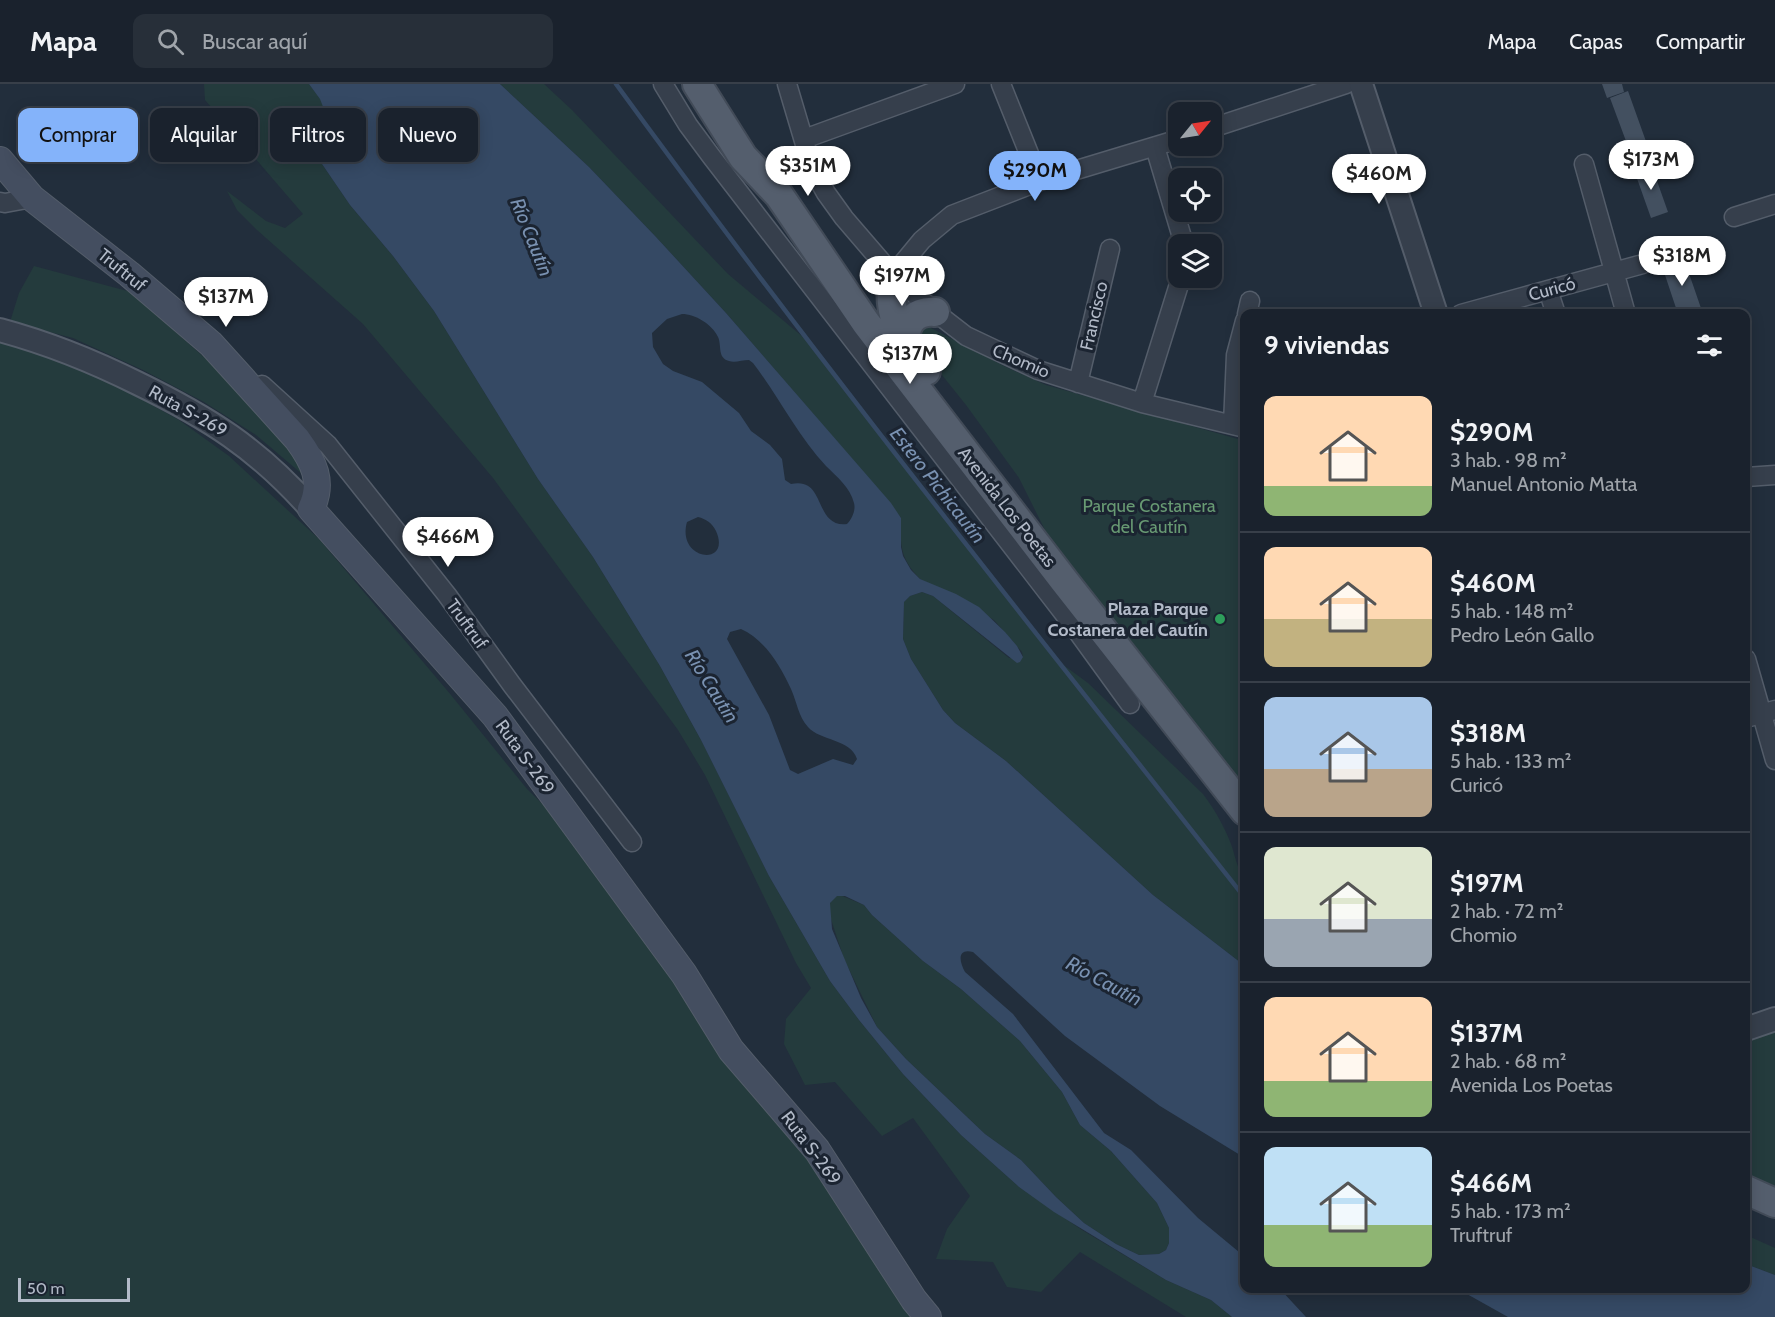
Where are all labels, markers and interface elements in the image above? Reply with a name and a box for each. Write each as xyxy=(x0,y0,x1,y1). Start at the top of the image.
search box xyxy=(133,14,553,68)
text: Mapa xyxy=(30,24,97,58)
icon: search xyxy=(154,25,187,58)
text: Buscar aquí xyxy=(202,28,307,55)
text: Mapa xyxy=(1488,29,1536,54)
text: Capas xyxy=(1569,29,1623,54)
text: Compartir xyxy=(1656,29,1745,54)
north arrow xyxy=(1168,102,1222,156)
map controls xyxy=(1168,102,1222,288)
chip: Comprar xyxy=(18,108,138,162)
chip: Alquilar xyxy=(150,108,258,162)
chip: Filtros xyxy=(270,108,366,162)
chip: Nuevo xyxy=(378,108,478,162)
pin: $173M xyxy=(1609,140,1693,191)
pin: $351M xyxy=(766,146,850,197)
text: $173M xyxy=(1623,147,1679,171)
pin: $290M xyxy=(993,151,1077,202)
text: $351M xyxy=(779,153,837,177)
pin: $460M xyxy=(1337,154,1421,205)
text: $290M xyxy=(1003,158,1067,182)
text: $460M xyxy=(1346,161,1412,185)
button: locate xyxy=(1168,168,1222,222)
water label: Río Cautín xyxy=(505,194,559,280)
button: layers xyxy=(1168,234,1222,288)
pin: $318M xyxy=(1640,236,1724,287)
text: $318M xyxy=(1653,243,1711,267)
street label: Truftruf xyxy=(93,244,151,296)
pin: $197M xyxy=(860,256,944,307)
text: $197M xyxy=(874,263,930,287)
street label: Curicó xyxy=(1526,272,1578,306)
pin: $137M xyxy=(184,277,268,328)
street label: Francisco xyxy=(1075,279,1113,353)
text: $137M xyxy=(198,284,254,308)
text: 9 viviendas xyxy=(1264,329,1389,361)
icon: filters xyxy=(1693,329,1726,362)
pin: $137M xyxy=(868,334,952,385)
street label: Chomio xyxy=(989,339,1053,383)
text: $137M xyxy=(882,341,938,365)
street label: Ruta S-269 xyxy=(145,380,231,442)
text: $290M xyxy=(1450,416,1533,448)
icon: home xyxy=(1312,420,1384,492)
water label: Estero Pichicautín xyxy=(885,422,991,548)
street label: Avenida Los Poetas xyxy=(953,442,1061,572)
text: 3 hab. · 98 m² xyxy=(1450,448,1567,472)
text: Manuel Antonio Matta xyxy=(1450,472,1637,496)
park label: Parque Costanera del Cautín xyxy=(1082,495,1216,538)
pin: $466M xyxy=(406,517,490,568)
text: $466M xyxy=(416,524,480,548)
text: $460M xyxy=(1450,567,1536,599)
icon: home xyxy=(1312,571,1384,643)
street label: Truftruf xyxy=(442,595,492,653)
place label: Plaza Parque Costanera del Cautín xyxy=(1048,598,1208,641)
text: 5 hab. · 148 m² xyxy=(1450,599,1573,623)
marker: Plaza Parque Costanera del Cautín xyxy=(1213,612,1227,626)
text: Pedro León Gallo xyxy=(1450,623,1594,647)
water label: Río Cautín xyxy=(680,645,744,727)
street label: Ruta S-269 xyxy=(491,716,559,798)
text: $318M xyxy=(1450,717,1526,749)
icon: home xyxy=(1312,721,1384,793)
text: 5 hab. · 133 m² xyxy=(1450,749,1571,773)
text: Curicó xyxy=(1450,773,1503,797)
text: $197M xyxy=(1450,867,1524,899)
icon: home xyxy=(1312,871,1384,943)
text: 2 hab. · 72 m² xyxy=(1450,899,1563,923)
text: Chomio xyxy=(1450,923,1517,947)
water label: Río Cautín xyxy=(1062,951,1146,1011)
text: $137M xyxy=(1450,1017,1523,1049)
icon: home xyxy=(1312,1021,1384,1093)
text: 2 hab. · 68 m² xyxy=(1450,1049,1566,1073)
text: Avenida Los Poetas xyxy=(1450,1073,1613,1097)
street label: Ruta S-269 xyxy=(776,1107,846,1189)
text: $466M xyxy=(1450,1167,1532,1199)
icon: home xyxy=(1312,1171,1384,1243)
text: 5 hab. · 173 m² xyxy=(1450,1199,1571,1223)
text: Truftruf xyxy=(1450,1223,1512,1247)
scale bar xyxy=(18,1275,130,1302)
text: 50 m xyxy=(27,1279,64,1298)

